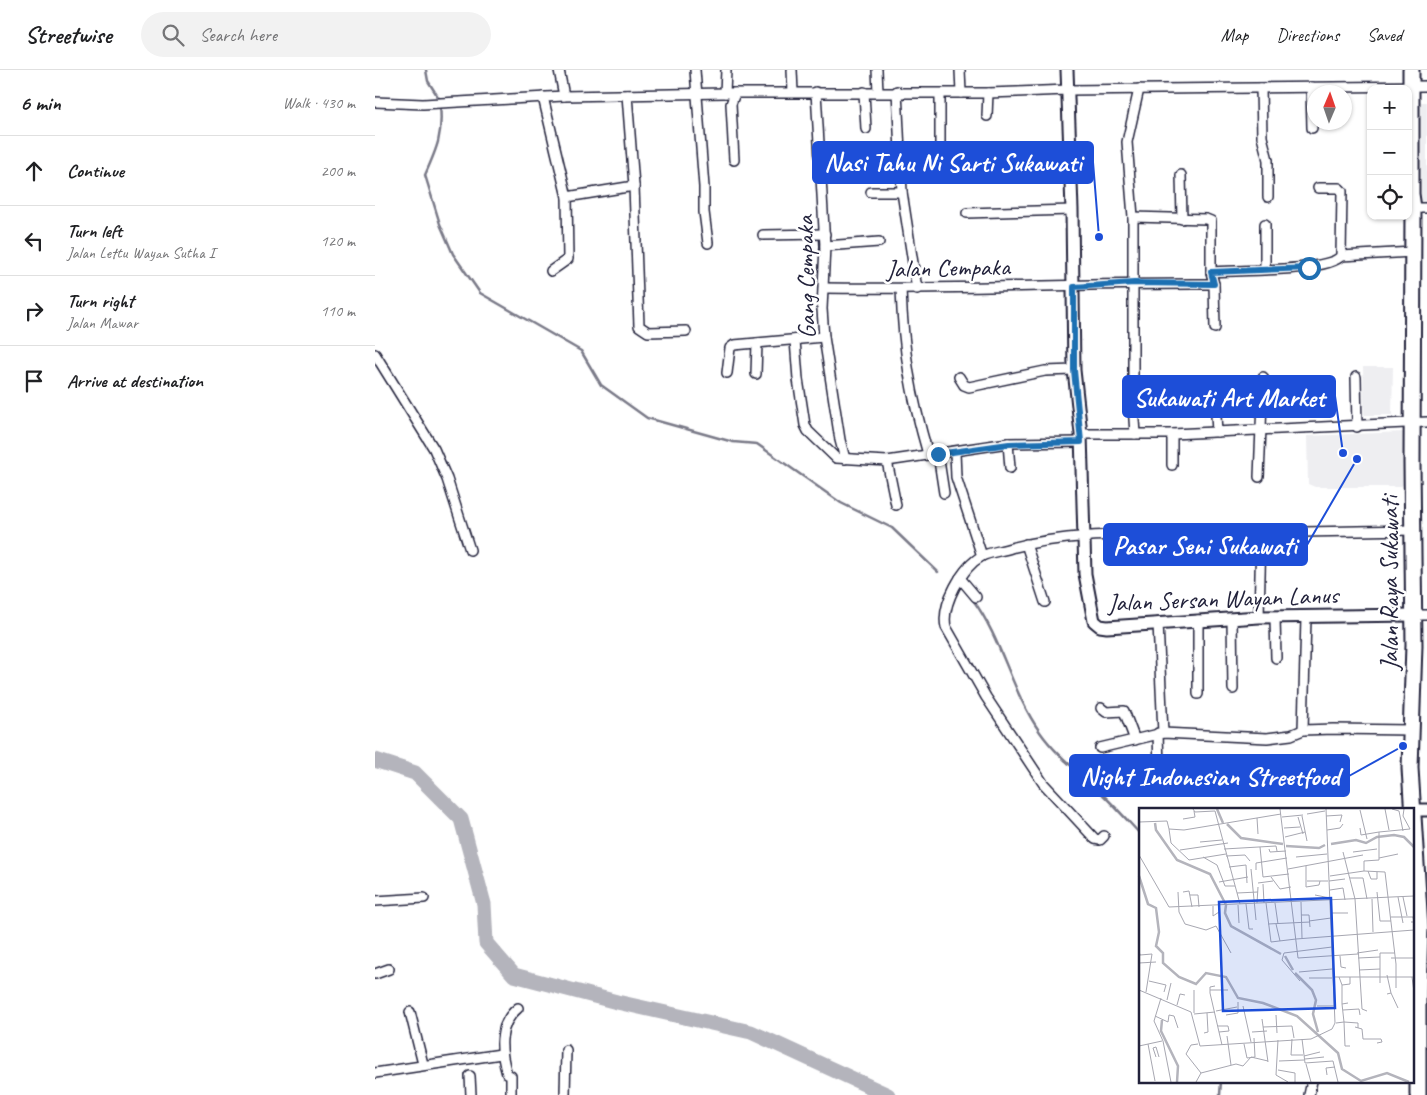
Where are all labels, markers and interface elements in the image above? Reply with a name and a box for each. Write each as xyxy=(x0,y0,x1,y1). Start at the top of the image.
search box xyxy=(141,12,491,57)
text: Streetwise xyxy=(25,20,111,50)
icon: search xyxy=(159,21,187,49)
text: Search here xyxy=(199,23,277,47)
text: Map xyxy=(1221,24,1248,46)
text: Directions xyxy=(1276,24,1339,46)
text: Saved xyxy=(1367,24,1402,46)
north arrow xyxy=(1307,85,1352,130)
map controls xyxy=(1367,85,1412,220)
button: + xyxy=(1367,85,1412,130)
text: 6 min xyxy=(20,90,61,116)
text: Walk · 430 m xyxy=(283,93,355,113)
button: − xyxy=(1367,130,1412,175)
callout: Nasi Tahu Ni Sarti Sukawati xyxy=(813,142,1093,183)
text: Nasi Tahu Ni Sarti Sukawati xyxy=(824,146,1085,179)
icon: ahead xyxy=(20,157,48,185)
text: Continue xyxy=(67,159,124,183)
text: 200 m xyxy=(321,161,355,181)
button: locate xyxy=(1367,175,1412,220)
street label: Gang Cempaka xyxy=(789,213,823,339)
text: Turn left xyxy=(67,219,122,243)
icon: left xyxy=(20,227,48,255)
text: 120 m xyxy=(321,231,355,251)
text: Jalan Lettu Wayan Sutha I xyxy=(67,243,215,263)
street label: Jalan Cempaka xyxy=(885,251,1012,285)
route start xyxy=(1298,257,1321,280)
text: Turn right xyxy=(67,289,134,313)
icon: right xyxy=(20,297,48,325)
text: 110 m xyxy=(321,301,355,321)
text: Jalan Mawar xyxy=(67,313,138,333)
icon: arrive xyxy=(20,367,48,395)
text: Arrive at destination xyxy=(67,369,203,393)
callout: Sukawati Art Market xyxy=(1123,376,1335,417)
text: Sukawati Art Market xyxy=(1133,381,1328,414)
route end xyxy=(927,443,950,466)
street label: Jalan Raya Sukawati xyxy=(1374,492,1406,671)
callout: Pasar Seni Sukawati xyxy=(1104,524,1307,565)
text: Pasar Seni Sukawati xyxy=(1113,529,1300,562)
street label: Jalan Sersan Wayan Lanus xyxy=(1106,579,1341,619)
callout: Night Indonesian Streetfood xyxy=(1070,755,1349,796)
text: Night Indonesian Streetfood xyxy=(1081,760,1344,793)
inset map xyxy=(1139,808,1415,1082)

